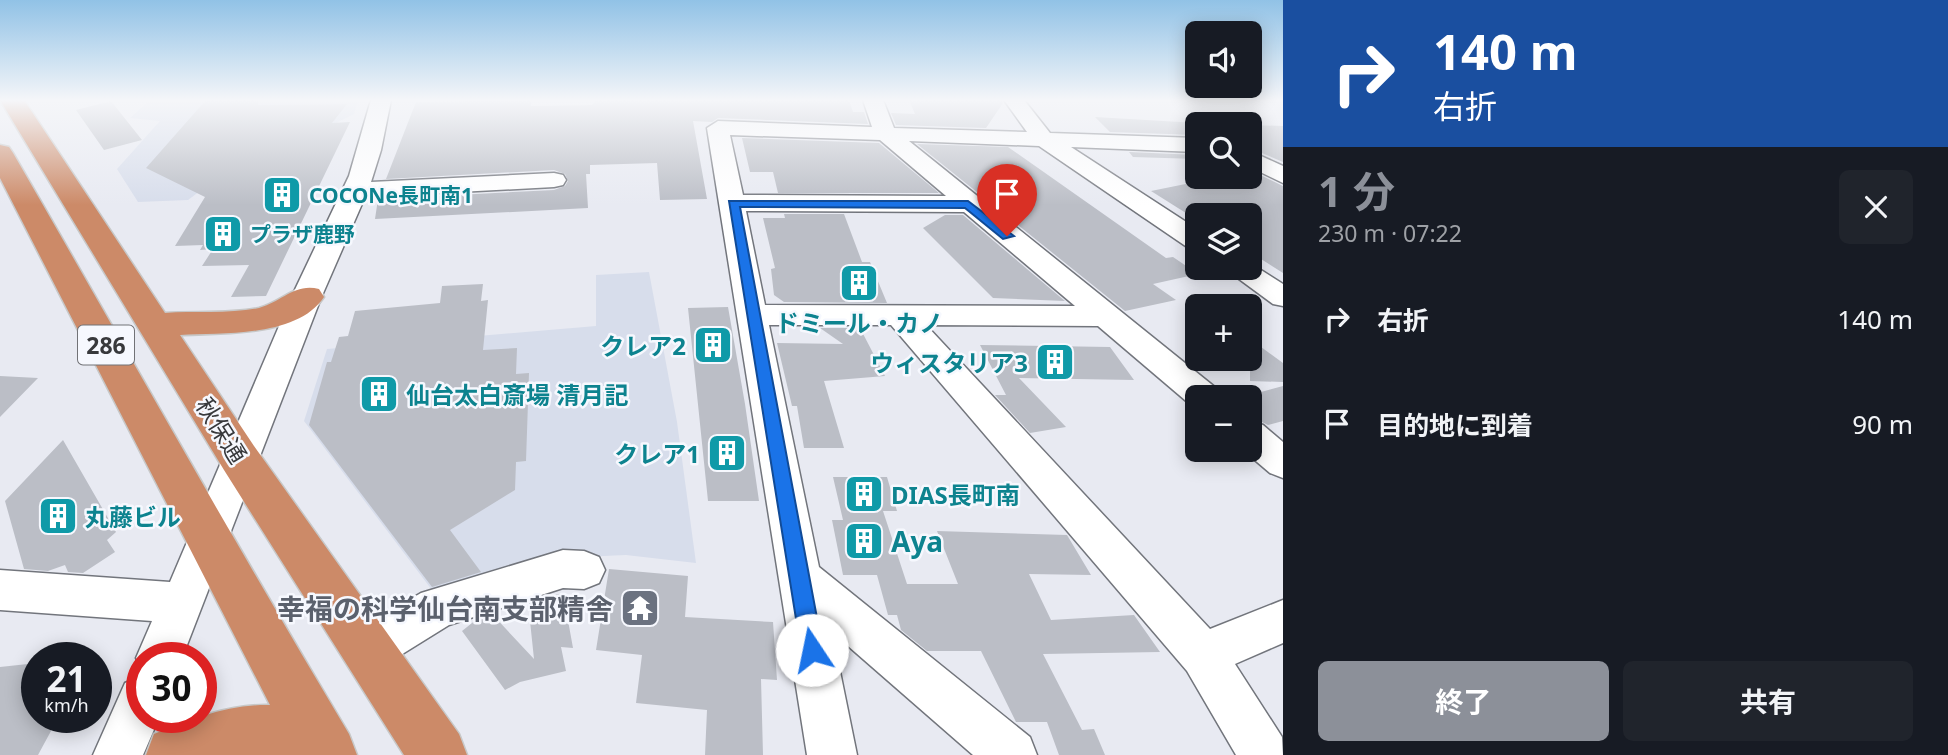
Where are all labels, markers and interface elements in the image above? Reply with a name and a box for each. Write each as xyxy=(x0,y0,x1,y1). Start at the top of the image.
text: 140 m xyxy=(1433,18,1578,84)
map controls xyxy=(1185,21,1262,462)
button: sound xyxy=(1185,21,1262,98)
icon: right xyxy=(1318,28,1409,119)
text: 右折 xyxy=(1433,84,1497,127)
button: search xyxy=(1185,112,1262,189)
text: 1 分 xyxy=(1318,162,1395,219)
pin xyxy=(977,164,1037,236)
button: close xyxy=(1839,170,1913,244)
building icon: COCONe長町南1 xyxy=(261,174,303,216)
icon: arrive xyxy=(988,175,1026,213)
place label: COCONe長町南1 xyxy=(309,181,473,209)
button: layers xyxy=(1185,203,1262,280)
building icon: プラザ鹿野 xyxy=(202,213,244,255)
text: 230 m · 07:22 xyxy=(1318,217,1462,249)
place label: プラザ鹿野 xyxy=(250,220,355,248)
building icon: ドミール・カノ xyxy=(838,262,880,304)
button: + xyxy=(1185,294,1262,371)
icon: right xyxy=(1318,300,1356,338)
text: 140 m xyxy=(1837,301,1913,337)
text: 右折 xyxy=(1377,302,1429,338)
place label: ドミール・カノ xyxy=(775,306,943,339)
building icon: クレア2 xyxy=(692,324,734,366)
road number: 286 xyxy=(78,326,134,364)
place label: クレア2 xyxy=(600,329,686,362)
building icon: ウィスタリア3 xyxy=(1034,341,1076,383)
place label: ウィスタリア3 xyxy=(870,346,1028,379)
building icon: 仙台太白斎場 清月記 xyxy=(358,373,400,415)
place label: 仙台太白斎場 清月記 xyxy=(406,378,628,411)
button: − xyxy=(1185,385,1262,462)
street label: 秋保通 xyxy=(189,391,255,469)
icon: arrive xyxy=(1318,405,1356,443)
text: 90 m xyxy=(1852,406,1913,442)
text: 目的地に到着 xyxy=(1377,407,1533,443)
building icon: クレア1 xyxy=(706,432,748,474)
place label: クレア1 xyxy=(614,437,700,470)
building icon: DIAS長町南 xyxy=(843,473,885,515)
place label: DIAS長町南 xyxy=(891,478,1020,511)
building icon: 丸藤ビル xyxy=(37,495,79,537)
place label: 丸藤ビル xyxy=(85,500,181,533)
building icon: Aya xyxy=(843,520,885,562)
place label: Aya xyxy=(891,522,943,560)
temple icon: 幸福の科学仙台南支部精舎 xyxy=(619,587,661,629)
place label: 幸福の科学仙台南支部精舎 xyxy=(277,589,613,627)
position arrow xyxy=(775,613,849,687)
speed limit sign: 30 xyxy=(126,642,217,733)
text: 21 xyxy=(46,655,87,702)
button: 終了 xyxy=(1318,661,1609,741)
button: 共有 xyxy=(1623,661,1913,741)
text: km/h xyxy=(44,693,89,717)

